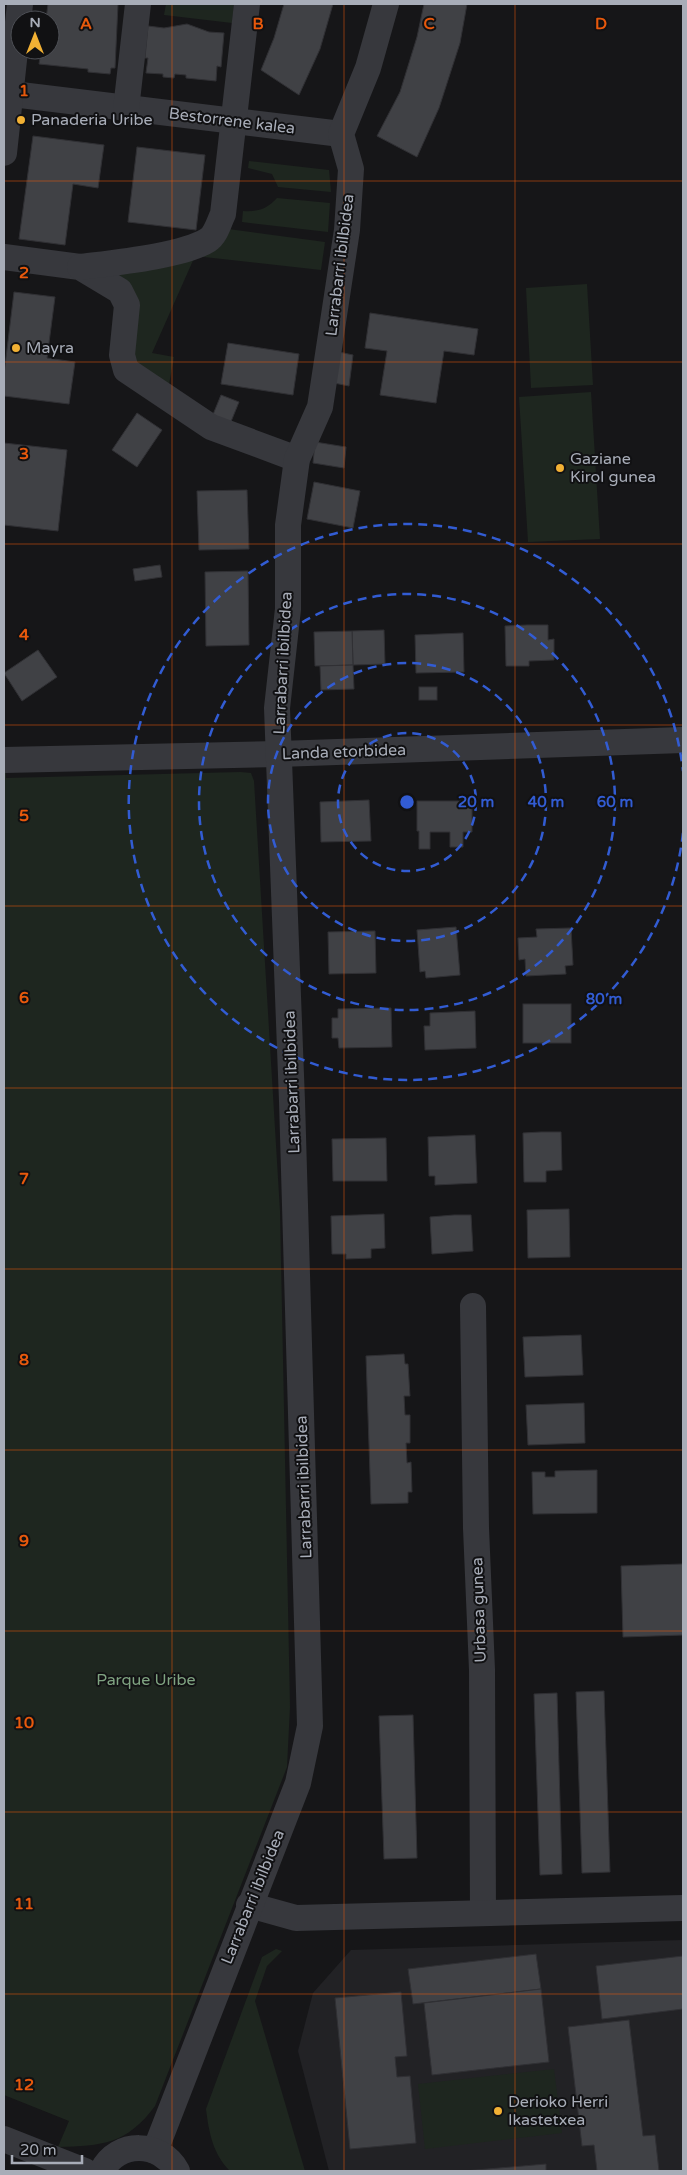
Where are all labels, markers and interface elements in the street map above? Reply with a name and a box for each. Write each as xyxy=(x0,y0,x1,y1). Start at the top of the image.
north arrow xyxy=(10,10,60,60)
text: N xyxy=(29,14,41,31)
text: A xyxy=(80,14,92,34)
text: B xyxy=(252,14,264,34)
text: C xyxy=(423,14,435,34)
text: D xyxy=(595,14,607,34)
text: 1 xyxy=(19,81,29,101)
street label: Bestorrene kalea xyxy=(168,103,296,139)
place label: Panaderia Uribe xyxy=(31,110,153,130)
marker: Panaderia Uribe xyxy=(15,114,27,126)
street label: Larrabarri ibilbidea xyxy=(321,193,359,337)
text: 2 xyxy=(19,263,29,283)
place label: Mayra xyxy=(26,338,74,358)
marker: Mayra xyxy=(10,342,22,354)
text: 3 xyxy=(19,444,29,464)
place label: Gaziane Kirol gunea xyxy=(570,449,656,487)
marker: Gaziane Kirol gunea xyxy=(554,462,566,474)
street label: Larrabarri ibilbidea xyxy=(269,591,297,735)
text: 4 xyxy=(19,625,29,645)
street label: Landa etorbidea xyxy=(282,740,406,764)
centre of rings xyxy=(398,793,416,811)
text: 20 m xyxy=(458,793,494,811)
text: 40 m xyxy=(528,793,564,811)
text: 60 m xyxy=(597,793,633,811)
text: 5 xyxy=(19,806,29,826)
text: 6 xyxy=(19,988,29,1008)
text: 80 m xyxy=(586,990,622,1008)
street label: Larrabarri ibilbidea xyxy=(280,1010,304,1154)
text: 7 xyxy=(19,1169,29,1189)
text: 8 xyxy=(19,1350,29,1370)
street label: Larrabarri ibilbidea xyxy=(292,1415,316,1559)
text: 9 xyxy=(19,1531,29,1551)
street label: Urbasa gunea xyxy=(467,1557,491,1663)
park label: Parque Uribe xyxy=(96,1670,196,1690)
text: 10 xyxy=(14,1713,34,1733)
street label: Larrabarri ibilbidea xyxy=(217,1827,289,1967)
text: 11 xyxy=(14,1894,34,1914)
text: 12 xyxy=(14,2075,34,2095)
place label: Derioko Herri Ikastetxea xyxy=(508,2092,608,2130)
marker: Derioko Herri Ikastetxea xyxy=(492,2105,504,2117)
scale bar xyxy=(12,2132,82,2164)
text: 20 m xyxy=(20,2141,57,2159)

